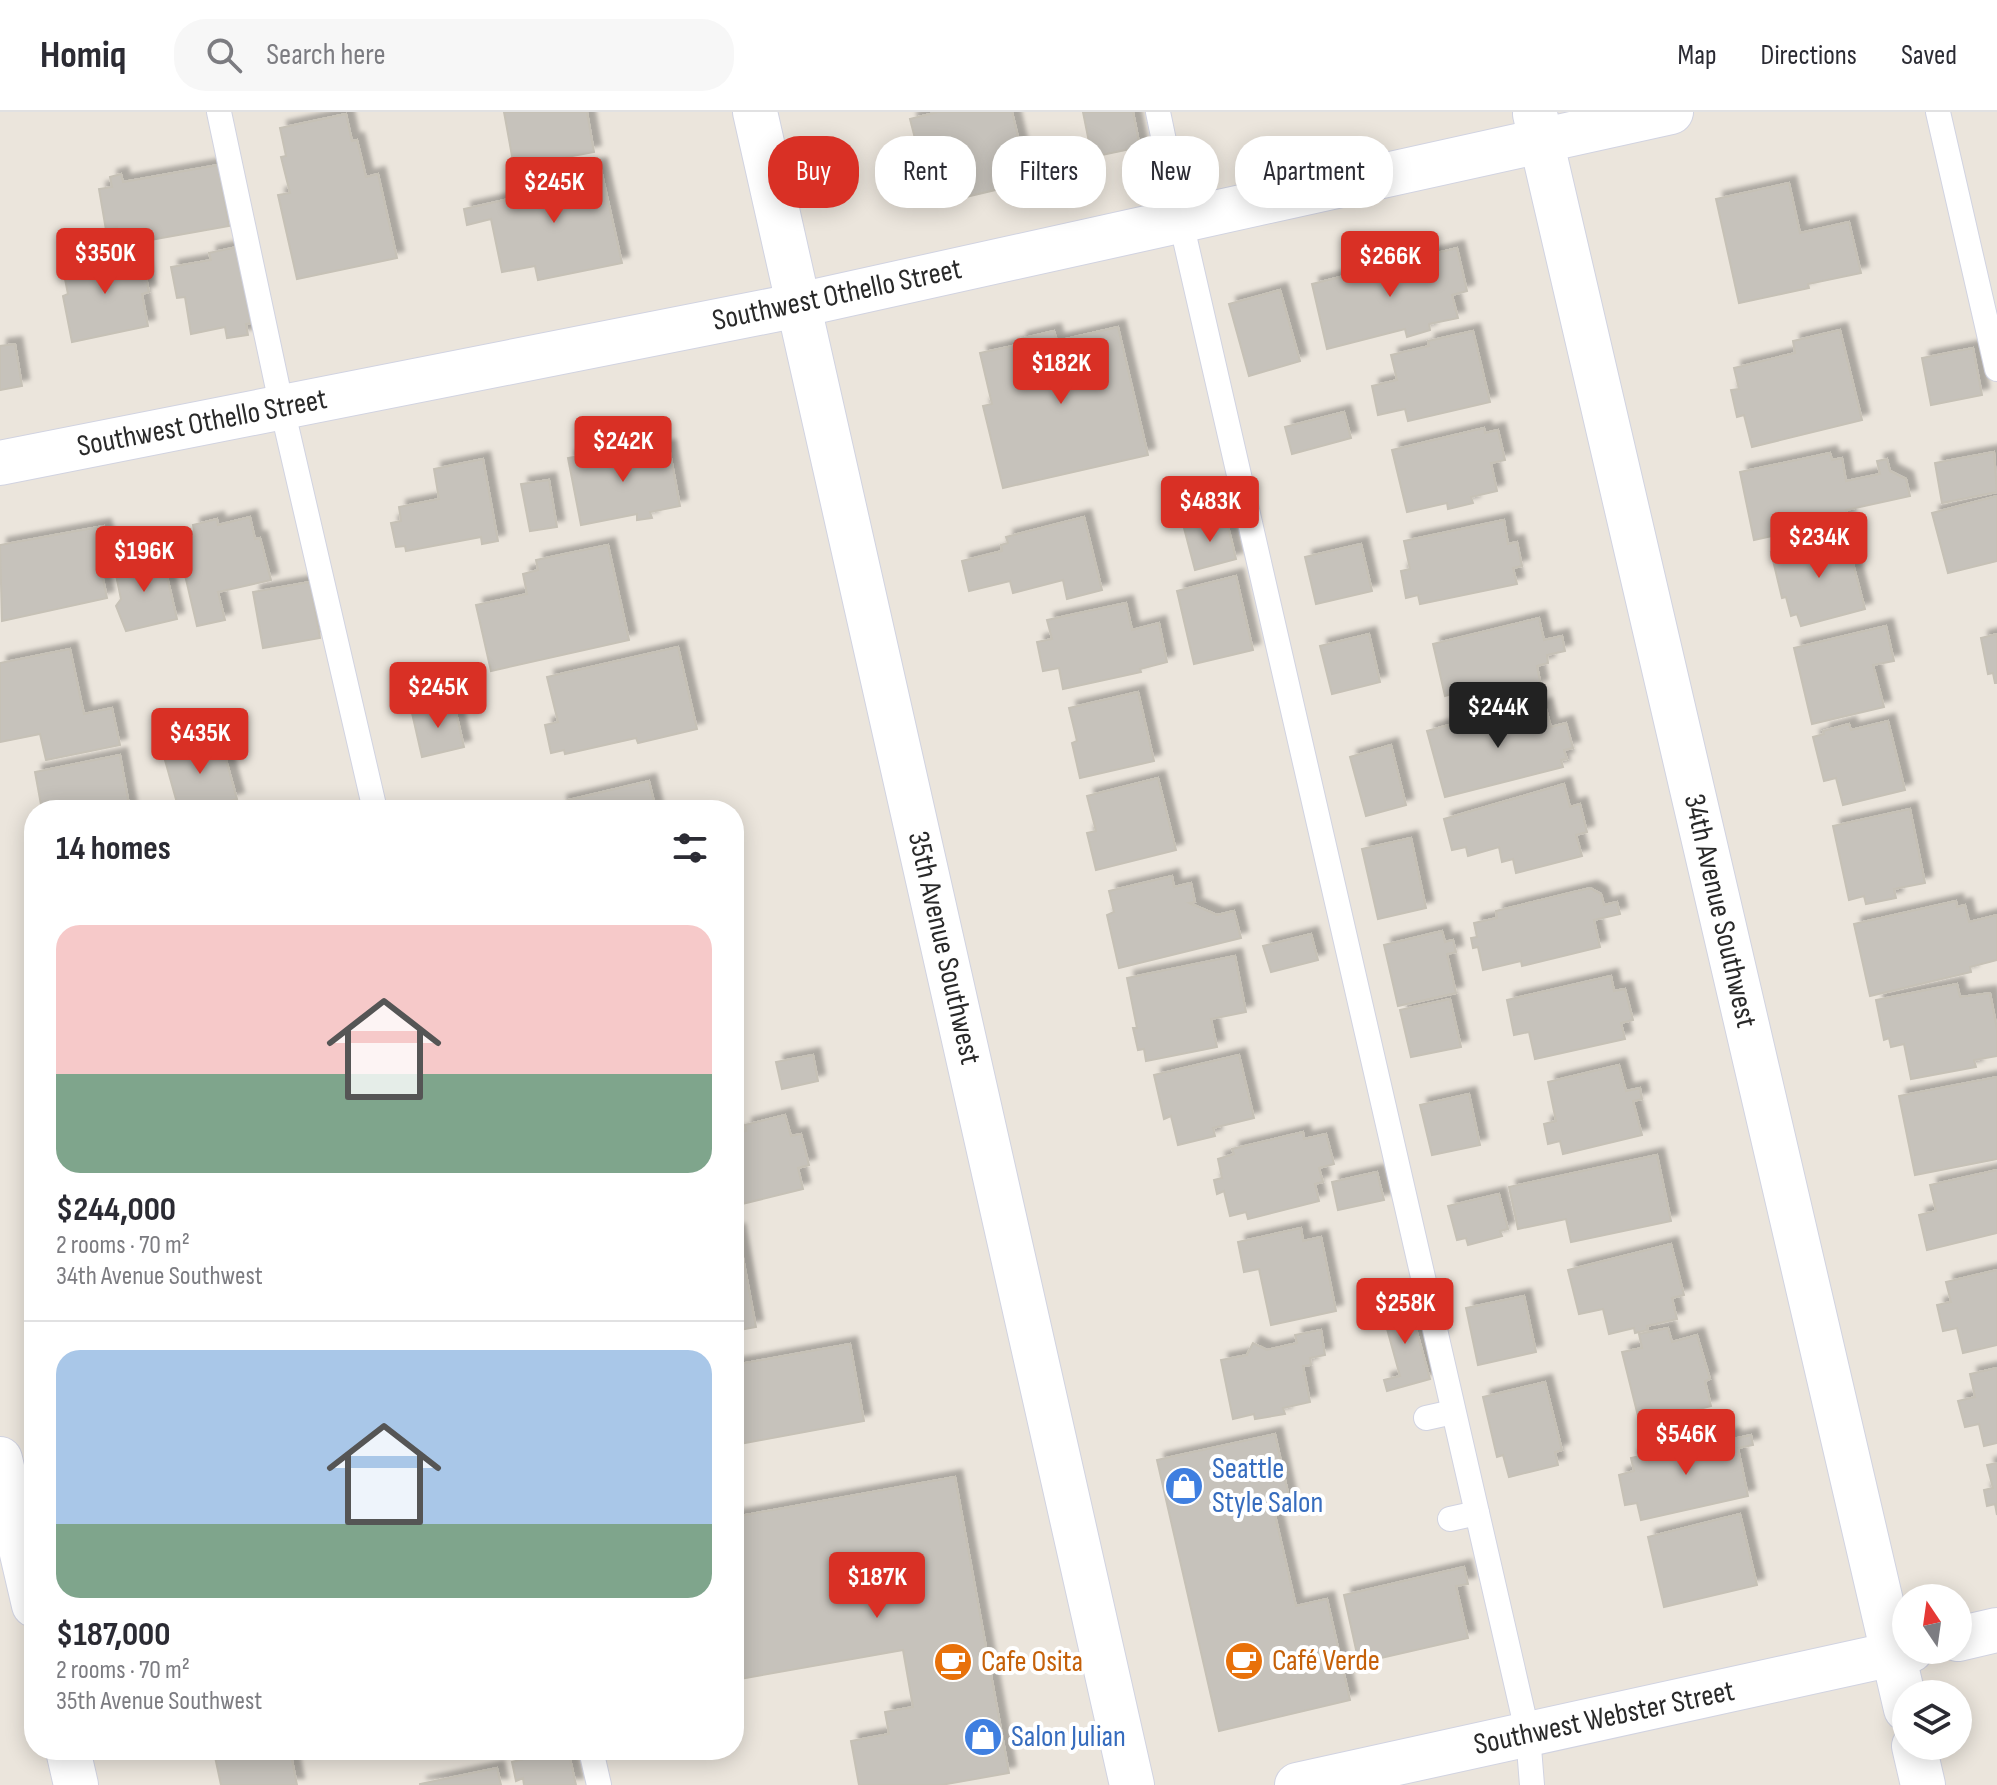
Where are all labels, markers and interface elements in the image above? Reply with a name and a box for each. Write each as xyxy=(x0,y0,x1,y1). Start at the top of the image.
search box xyxy=(174,19,734,91)
text: Homiq xyxy=(40,33,126,78)
icon: search xyxy=(202,33,246,77)
text: Search here xyxy=(266,37,386,73)
text: Map xyxy=(1678,39,1717,72)
text: Directions xyxy=(1761,39,1857,72)
text: Saved xyxy=(1901,39,1957,72)
chip: Buy xyxy=(768,136,859,208)
chip: Rent xyxy=(875,136,976,208)
chip: Filters xyxy=(992,136,1106,208)
chip: New xyxy=(1122,136,1219,208)
chip: Apartment xyxy=(1235,136,1393,208)
pin: $245K xyxy=(498,157,610,225)
text: $245K xyxy=(524,167,584,198)
pin: $350K xyxy=(49,228,161,296)
pin: $266K xyxy=(1334,231,1446,299)
text: $350K xyxy=(74,238,136,269)
text: $266K xyxy=(1359,241,1421,272)
street label: Southwest Othello Street xyxy=(709,251,965,339)
pin: $182K xyxy=(1005,338,1117,406)
text: $182K xyxy=(1031,348,1091,379)
street label: Southwest Othello Street xyxy=(74,381,330,465)
pin: $242K xyxy=(567,416,679,484)
text: $242K xyxy=(593,426,653,457)
pin: $483K xyxy=(1154,476,1266,544)
text: $483K xyxy=(1179,486,1241,517)
pin: $234K xyxy=(1763,512,1875,580)
text: $234K xyxy=(1788,522,1850,553)
pin: $196K xyxy=(88,526,200,594)
text: $196K xyxy=(114,536,174,567)
pin: $245K xyxy=(382,662,494,730)
text: $245K xyxy=(408,672,468,703)
pin: $244K xyxy=(1442,682,1554,750)
text: $244K xyxy=(1467,692,1529,723)
pin: $435K xyxy=(144,708,256,776)
text: $435K xyxy=(169,718,231,749)
street label: 34th Avenue Southwest xyxy=(1676,791,1764,1031)
icon: filters xyxy=(668,826,712,870)
text: 14 homes xyxy=(56,828,171,869)
street label: 35th Avenue Southwest xyxy=(900,828,988,1068)
icon: home xyxy=(312,977,456,1121)
text: $244,000 xyxy=(56,1189,176,1230)
text: 2 rooms · 70 m² xyxy=(56,1230,190,1261)
text: 34th Avenue Southwest xyxy=(56,1261,263,1292)
pin: $258K xyxy=(1349,1278,1461,1346)
text: $258K xyxy=(1374,1288,1436,1319)
icon: home xyxy=(312,1402,456,1546)
pin: $546K xyxy=(1630,1409,1742,1477)
text: $546K xyxy=(1655,1419,1717,1450)
place label: Seattle Style Salon xyxy=(1212,1451,1323,1521)
shop icon: Seattle Style Salon xyxy=(1163,1465,1205,1507)
pin: $187K xyxy=(821,1552,933,1620)
text: $187K xyxy=(847,1562,907,1593)
north arrow xyxy=(1892,1584,1972,1664)
map controls xyxy=(1892,1584,1972,1760)
text: $187,000 xyxy=(56,1614,170,1655)
cafe icon: Café Verde xyxy=(1223,1640,1265,1682)
cafe icon: Cafe Osita xyxy=(932,1641,974,1683)
place label: Café Verde xyxy=(1272,1643,1380,1679)
place label: Cafe Osita xyxy=(981,1644,1083,1680)
text: 2 rooms · 70 m² xyxy=(56,1655,190,1686)
street label: Southwest Webster Street xyxy=(1471,1673,1737,1763)
button: layers xyxy=(1892,1680,1972,1760)
text: 35th Avenue Southwest xyxy=(56,1686,262,1717)
shop icon: Salon Julian xyxy=(962,1716,1004,1758)
place label: Salon Julian xyxy=(1011,1719,1126,1755)

